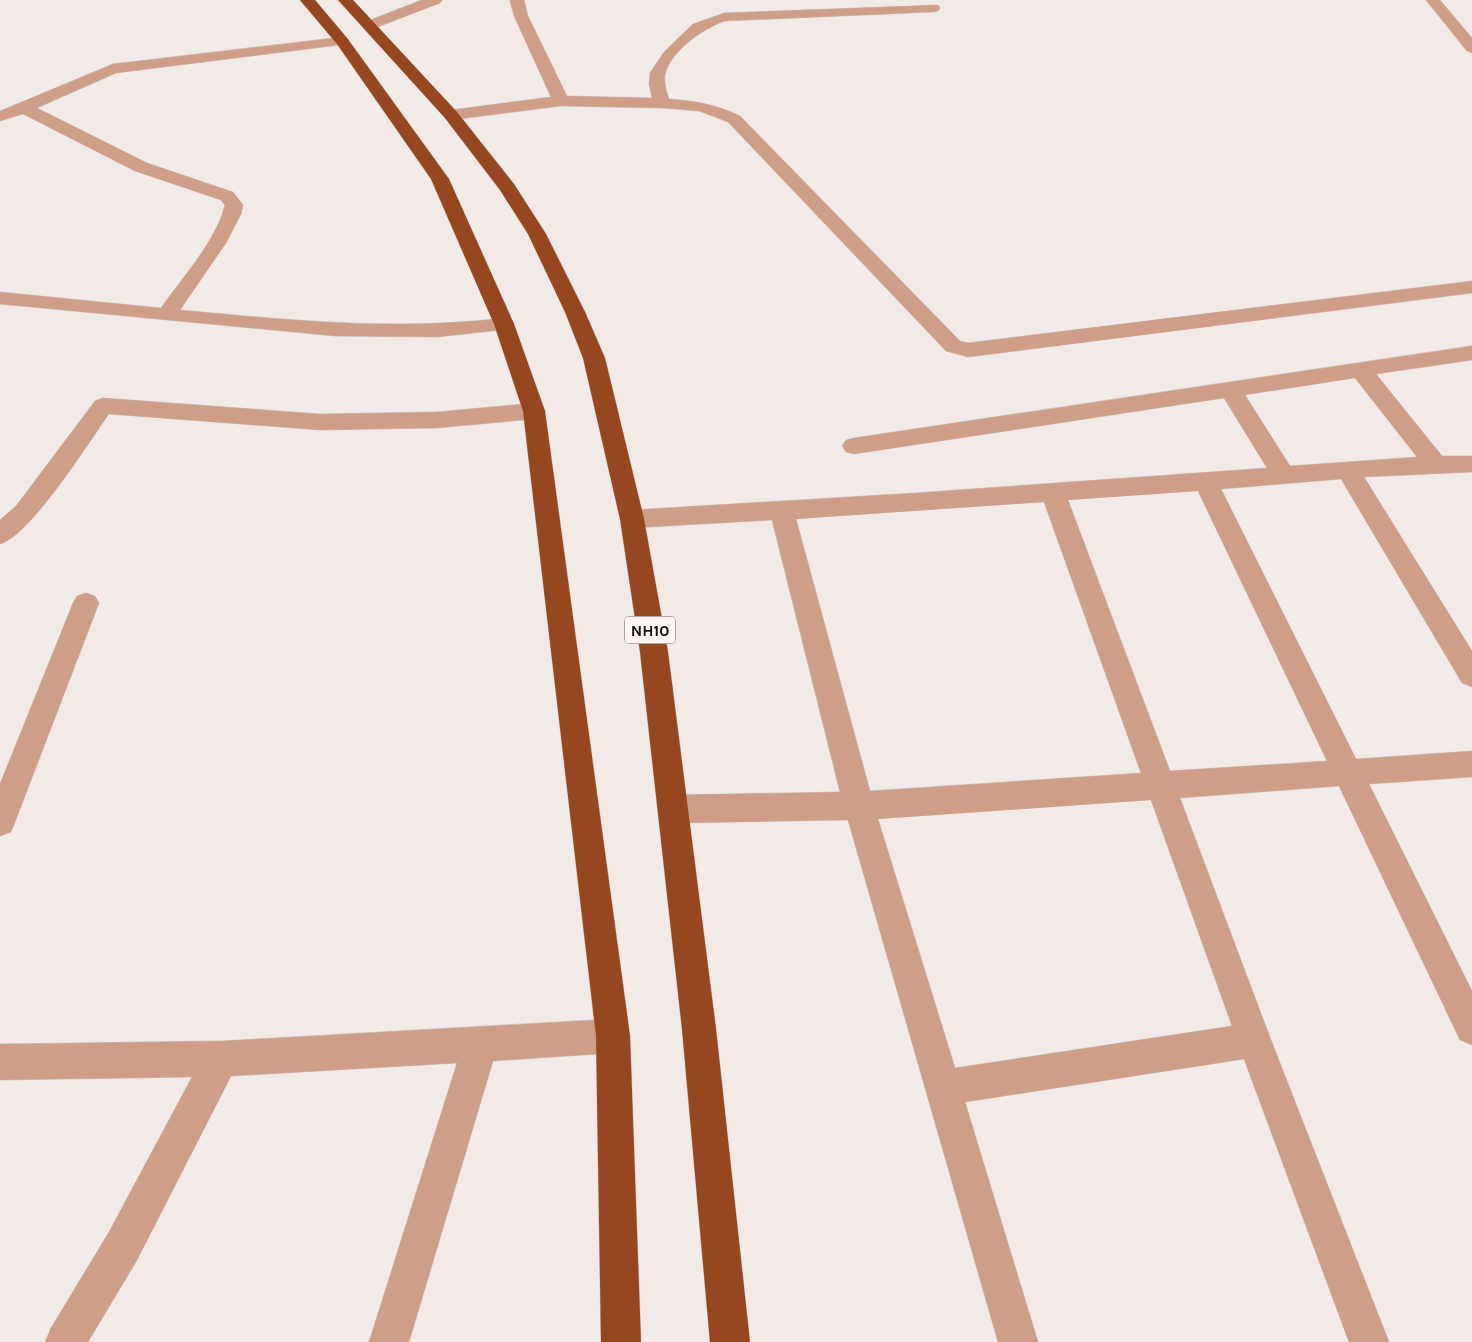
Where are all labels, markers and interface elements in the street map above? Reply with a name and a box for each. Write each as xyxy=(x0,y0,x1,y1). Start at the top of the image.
road number: NH10 xyxy=(625,616,675,644)

